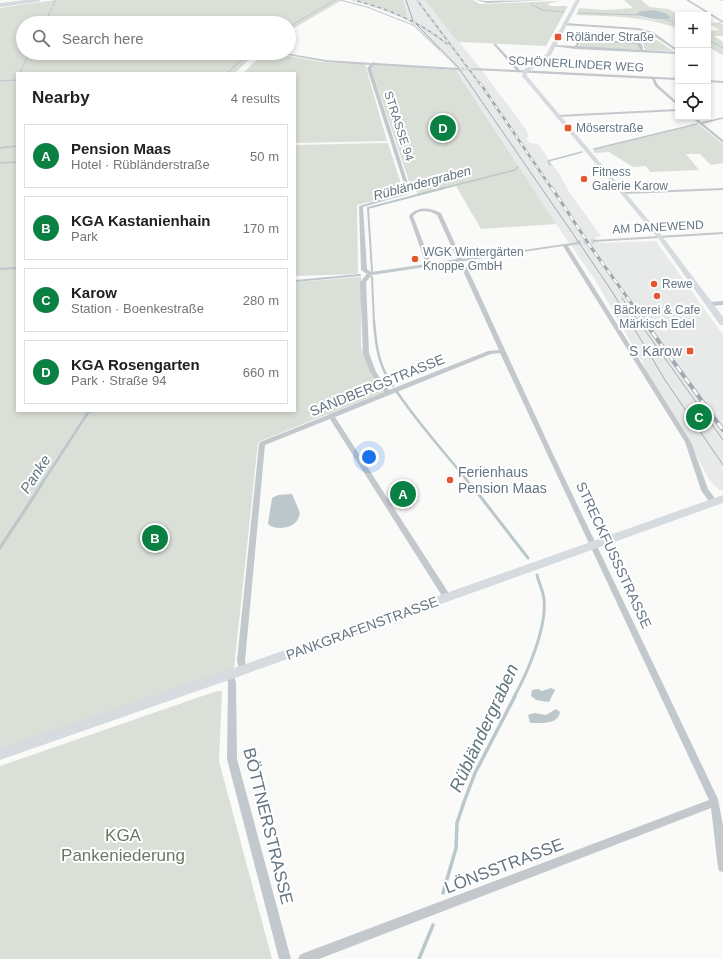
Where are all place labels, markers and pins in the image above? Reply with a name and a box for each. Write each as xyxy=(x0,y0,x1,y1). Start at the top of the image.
place label: Röländer Straße xyxy=(566,30,654,44)
marker: Röländer Straße xyxy=(553,32,563,42)
pin: D xyxy=(430,113,456,143)
place label: Möserstraße xyxy=(576,121,644,135)
marker: Möserstraße xyxy=(563,123,573,133)
place label: Fitness Galerie Karow xyxy=(592,165,668,193)
marker: Fitness Galerie Karow xyxy=(579,174,589,184)
place label: WGK Wintergärten Knoppe GmbH xyxy=(423,245,524,273)
marker: WGK Wintergärten Knoppe GmbH xyxy=(410,254,420,264)
place label: Rewe xyxy=(662,277,693,291)
marker: Rewe xyxy=(649,279,659,289)
marker: Bäckerei & Cafe Märkisch Edel xyxy=(652,291,662,301)
place label: Bäckerei & Cafe Märkisch Edel xyxy=(614,303,701,331)
place label: S Karow xyxy=(629,343,683,359)
marker: S Karow xyxy=(685,346,695,356)
pin: C xyxy=(686,402,712,432)
place label: Ferienhaus Pension Maas xyxy=(458,464,547,496)
marker: Ferienhaus Pension Maas xyxy=(445,475,455,485)
pin: A xyxy=(390,479,416,509)
pin: B xyxy=(142,523,168,553)

